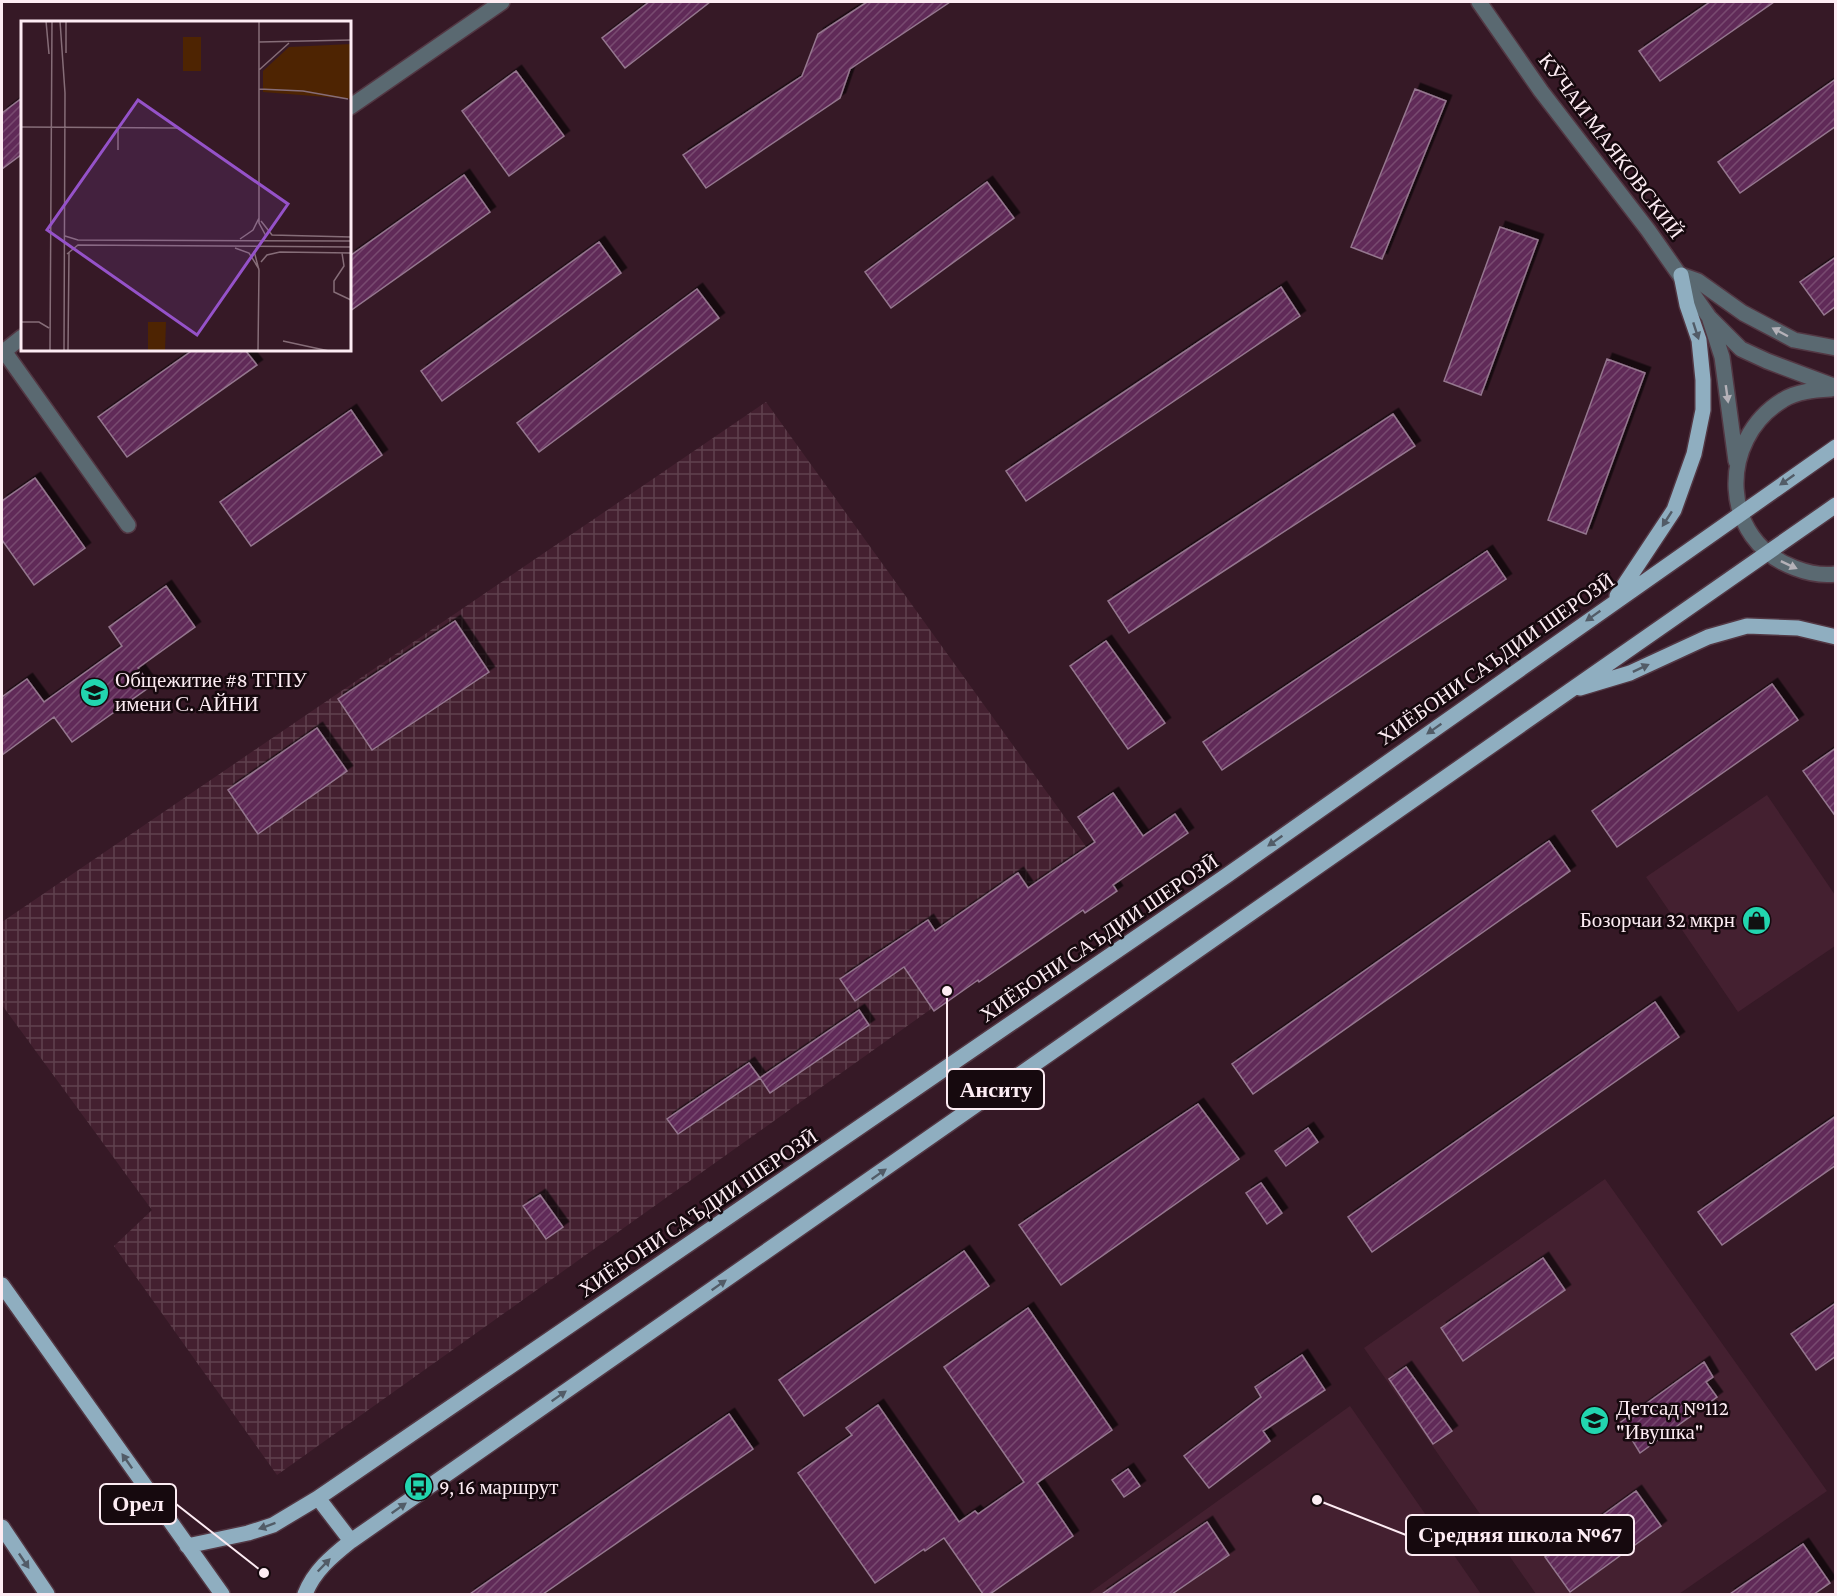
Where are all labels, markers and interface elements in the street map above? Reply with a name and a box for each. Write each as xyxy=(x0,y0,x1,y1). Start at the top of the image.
inset map xyxy=(21,21,351,351)
street label: КӮЧАИ МАЯКОВСКИЙ xyxy=(1534,49,1688,243)
one-way arrow xyxy=(1692,322,1701,340)
one-way arrow xyxy=(1771,328,1788,337)
one-way arrow xyxy=(1722,385,1731,404)
one-way arrow xyxy=(1780,474,1796,486)
one-way arrow xyxy=(1662,511,1673,527)
one-way arrow xyxy=(1780,560,1798,570)
street label: ХИЁБОНИ САЪДИИ ШЕРОЗӢ xyxy=(1373,568,1619,750)
one-way arrow xyxy=(1586,610,1602,622)
one-way arrow xyxy=(1633,663,1650,672)
place label: Общежитие #8 ТГПУ имени С. АЙНИ xyxy=(115,668,307,716)
school or university icon: Общежитие #8 ТГПУ имени С. АЙНИ xyxy=(78,676,110,708)
one-way arrow xyxy=(1427,723,1443,735)
one-way arrow xyxy=(1267,835,1282,847)
street label: ХИЁБОНИ САЪДИИ ШЕРОЗӢ xyxy=(975,849,1223,1027)
shop icon: Бозорчаи 32 мкрн xyxy=(1740,904,1772,936)
place label: Бозорчаи 32 мкрн xyxy=(1580,908,1735,932)
callout: Анситу xyxy=(947,1069,1044,1109)
text: Анситу xyxy=(960,1077,1032,1102)
street label: ХИЁБОНИ САЪДИИ ШЕРОЗӢ xyxy=(574,1124,822,1302)
one-way arrow xyxy=(870,1168,886,1180)
one-way arrow xyxy=(710,1279,726,1291)
one-way arrow xyxy=(550,1390,566,1402)
place label: Детсад №112 "Ивушка" xyxy=(1616,1396,1729,1444)
school or university icon: Детсад №112 "Ивушка" xyxy=(1579,1404,1611,1436)
one-way arrow xyxy=(121,1454,133,1470)
bus stop icon: 9, 16 маршрут xyxy=(402,1471,434,1503)
place label: 9, 16 маршрут xyxy=(439,1475,559,1499)
callout: Орел xyxy=(100,1484,176,1524)
text: Орел xyxy=(112,1491,164,1516)
one-way arrow xyxy=(390,1502,406,1514)
callout: Средняя школа №67 xyxy=(1406,1515,1634,1555)
one-way arrow xyxy=(258,1522,276,1532)
text: Средняя школа №67 xyxy=(1418,1522,1622,1547)
one-way arrow xyxy=(18,1553,29,1569)
one-way arrow xyxy=(317,1558,330,1573)

